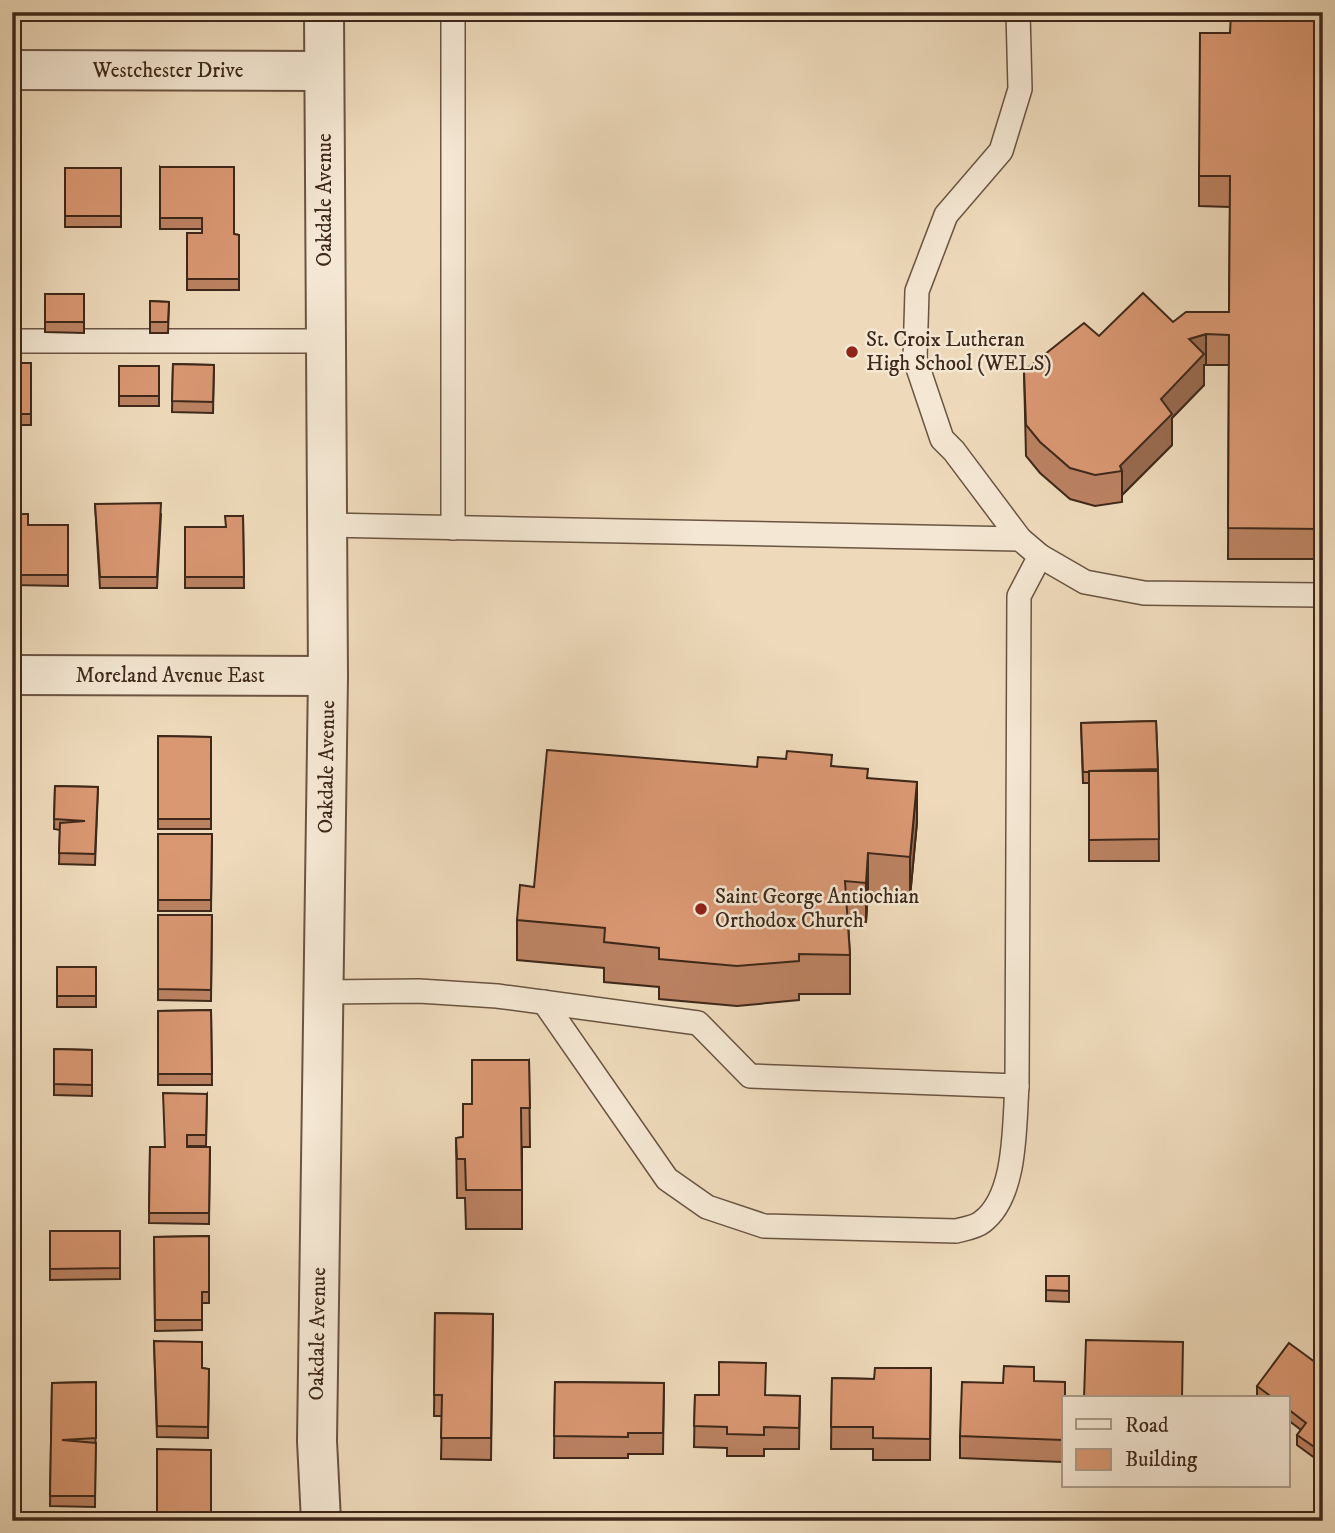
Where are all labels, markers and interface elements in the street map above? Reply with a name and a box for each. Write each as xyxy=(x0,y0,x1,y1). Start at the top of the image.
street label: Westchester Drive xyxy=(92,58,244,84)
street label: Oakdale Avenue xyxy=(312,133,338,267)
place label: St. Croix Lutheran High School (WELS) xyxy=(866,327,1052,377)
marker: St. Croix Lutheran High School (WELS) xyxy=(844,344,860,360)
street label: Moreland Avenue East xyxy=(75,663,265,689)
street label: Oakdale Avenue xyxy=(313,700,341,834)
place label: Saint George Antiochian Orthodox Church xyxy=(715,884,919,934)
marker: Saint George Antiochian Orthodox Church xyxy=(693,901,709,917)
street label: Oakdale Avenue xyxy=(304,1267,332,1401)
legend xyxy=(1062,1396,1290,1488)
text: Road xyxy=(1125,1413,1169,1439)
text: Building xyxy=(1125,1447,1198,1473)

